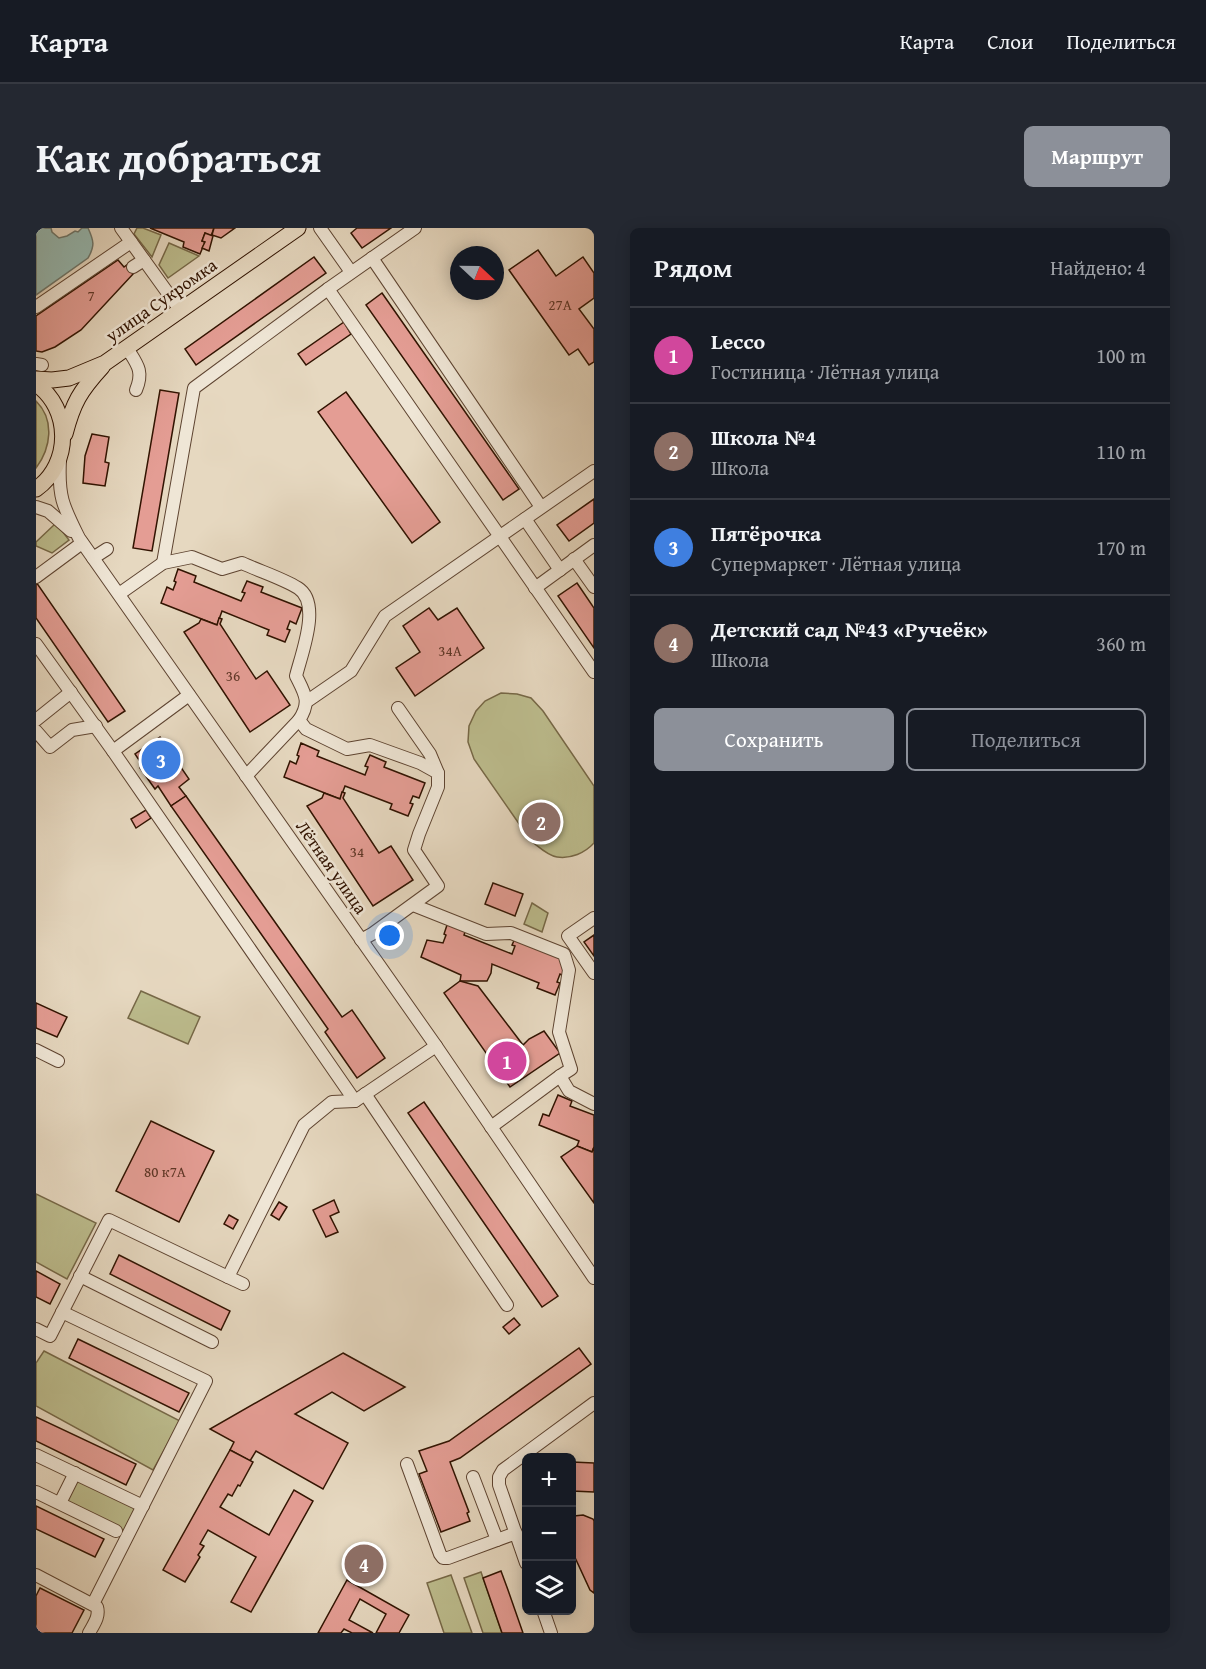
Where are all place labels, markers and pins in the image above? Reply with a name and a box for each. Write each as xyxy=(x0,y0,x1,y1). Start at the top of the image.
pin: 3 xyxy=(142,738,180,782)
pin: 2 xyxy=(522,800,560,844)
pin: 1 xyxy=(488,1038,526,1084)
pin: 4 xyxy=(344,1542,384,1586)

